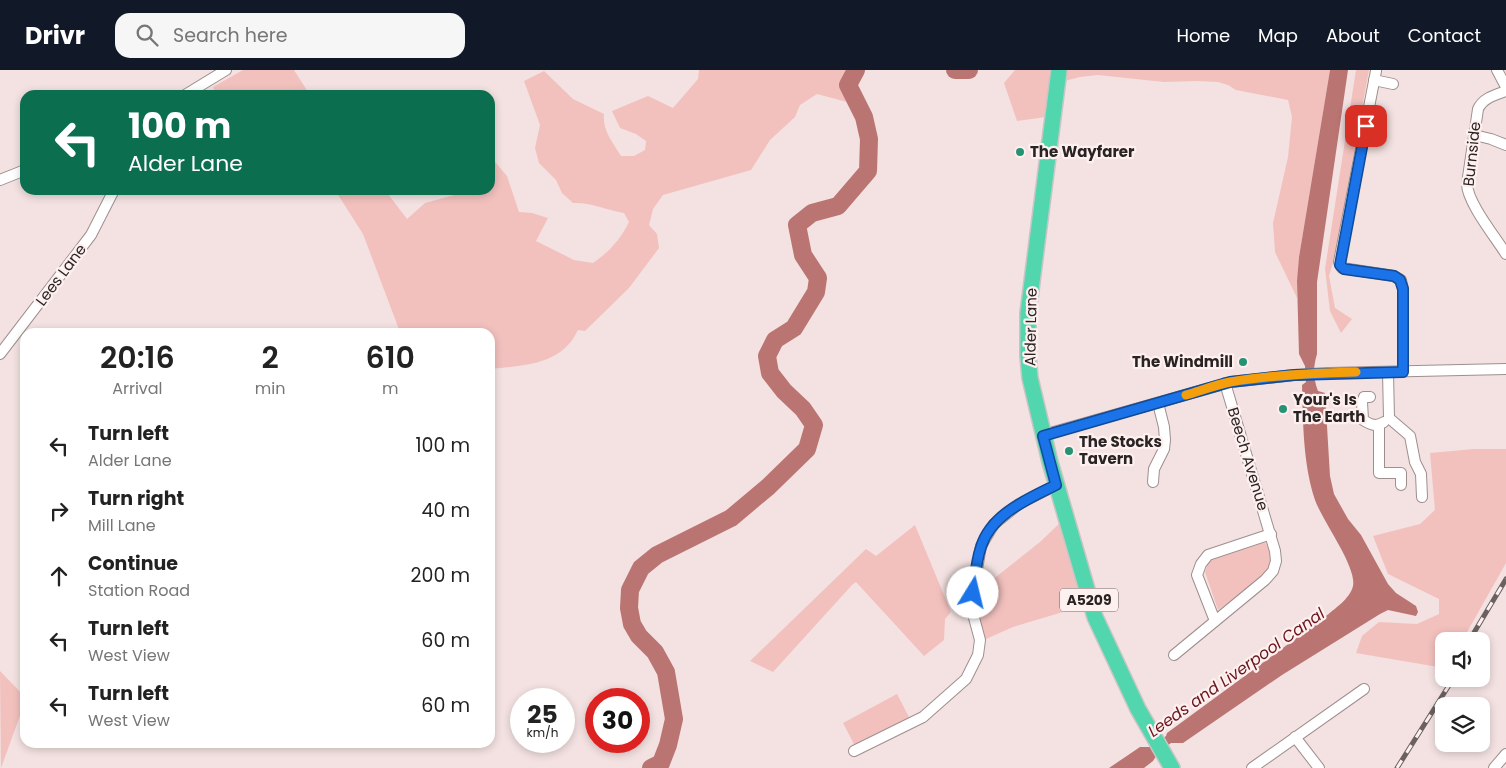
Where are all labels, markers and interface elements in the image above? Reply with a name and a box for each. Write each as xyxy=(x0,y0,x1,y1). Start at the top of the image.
search box xyxy=(115,13,465,58)
text: Drivr xyxy=(25,19,85,52)
icon: search xyxy=(133,21,161,49)
text: Search here xyxy=(173,22,288,49)
text: Home xyxy=(1176,23,1230,48)
text: Map xyxy=(1258,23,1298,48)
text: About xyxy=(1326,23,1380,48)
text: Contact xyxy=(1408,23,1481,48)
text: 100 m xyxy=(128,101,231,150)
pin xyxy=(1345,105,1387,147)
icon: left xyxy=(45,110,110,175)
icon: arrive xyxy=(1352,112,1380,140)
street label: Burnside xyxy=(1458,121,1485,187)
place label: The Wayfarer xyxy=(1030,141,1135,162)
marker: The Wayfarer xyxy=(1014,146,1026,158)
text: Alder Lane xyxy=(128,148,243,179)
street label: Lees Lane xyxy=(30,239,91,310)
street label: Alder Lane xyxy=(1019,288,1042,366)
text: 20:16 xyxy=(100,336,175,379)
text: 2 xyxy=(261,336,279,379)
text: 610 xyxy=(365,336,415,379)
place label: The Windmill xyxy=(1132,351,1233,372)
marker: The Windmill xyxy=(1237,356,1249,368)
text: Arrival xyxy=(112,377,163,400)
text: min xyxy=(255,377,285,400)
text: m xyxy=(382,377,398,400)
place label: Your's Is The Earth xyxy=(1293,389,1365,427)
marker: Your's Is The Earth xyxy=(1277,403,1289,415)
street label: Beech Avenue xyxy=(1223,405,1274,513)
text: Turn left xyxy=(88,420,169,447)
place label: The Stocks Tavern xyxy=(1079,431,1162,469)
icon: left xyxy=(45,432,73,460)
text: 100 m xyxy=(415,432,470,459)
marker: The Stocks Tavern xyxy=(1063,445,1075,457)
text: Alder Lane xyxy=(88,449,172,472)
text: Turn right xyxy=(88,485,184,512)
icon: right xyxy=(45,497,73,525)
text: 40 m xyxy=(421,497,470,524)
text: Mill Lane xyxy=(88,514,156,537)
text: Continue xyxy=(88,550,178,577)
icon: ahead xyxy=(45,562,73,590)
text: 200 m xyxy=(411,562,470,589)
position arrow xyxy=(946,566,998,618)
text: Station Road xyxy=(88,579,190,602)
road number: A5209 xyxy=(1060,588,1118,612)
water label: Leeds and Liverpool Canal xyxy=(1143,602,1329,742)
text: Turn left xyxy=(88,615,169,642)
icon: left xyxy=(45,627,73,655)
text: 60 m xyxy=(421,627,470,654)
map controls xyxy=(1435,632,1490,752)
button: sound xyxy=(1435,632,1490,687)
text: West View xyxy=(88,644,170,667)
text: Turn left xyxy=(88,680,169,707)
speed limit sign: 30 xyxy=(585,688,650,753)
icon: left xyxy=(45,692,73,720)
text: 60 m xyxy=(421,692,470,719)
text: 25 xyxy=(527,697,558,732)
button: layers xyxy=(1435,697,1490,752)
text: West View xyxy=(88,709,170,732)
text: km/h xyxy=(527,724,558,741)

